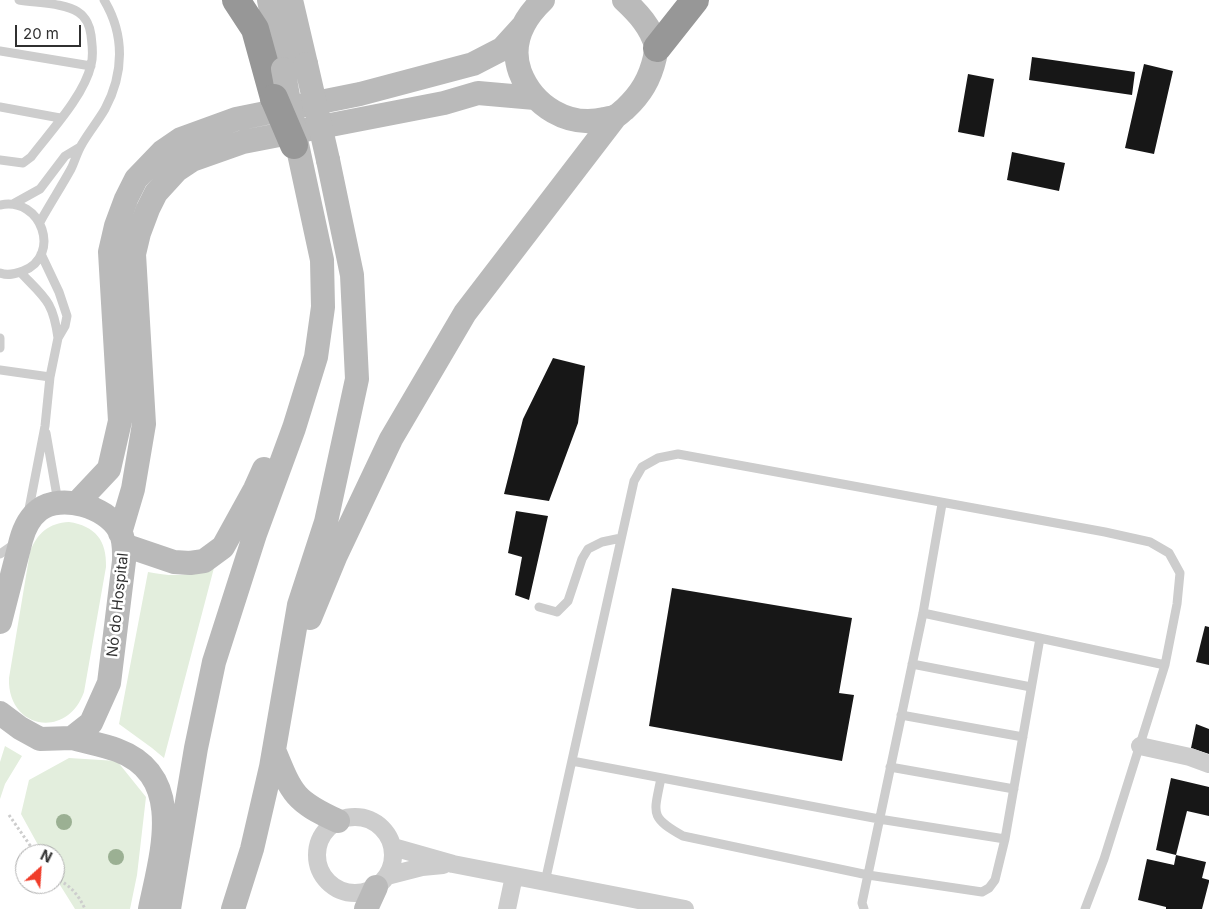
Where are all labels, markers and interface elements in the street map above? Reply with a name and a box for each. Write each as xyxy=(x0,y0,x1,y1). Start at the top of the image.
scale bar xyxy=(18,15,84,47)
text: 20 m xyxy=(23,24,59,43)
street label: Nó do Hospital xyxy=(104,552,132,658)
north arrow xyxy=(15,844,65,894)
text: N xyxy=(38,846,55,866)

